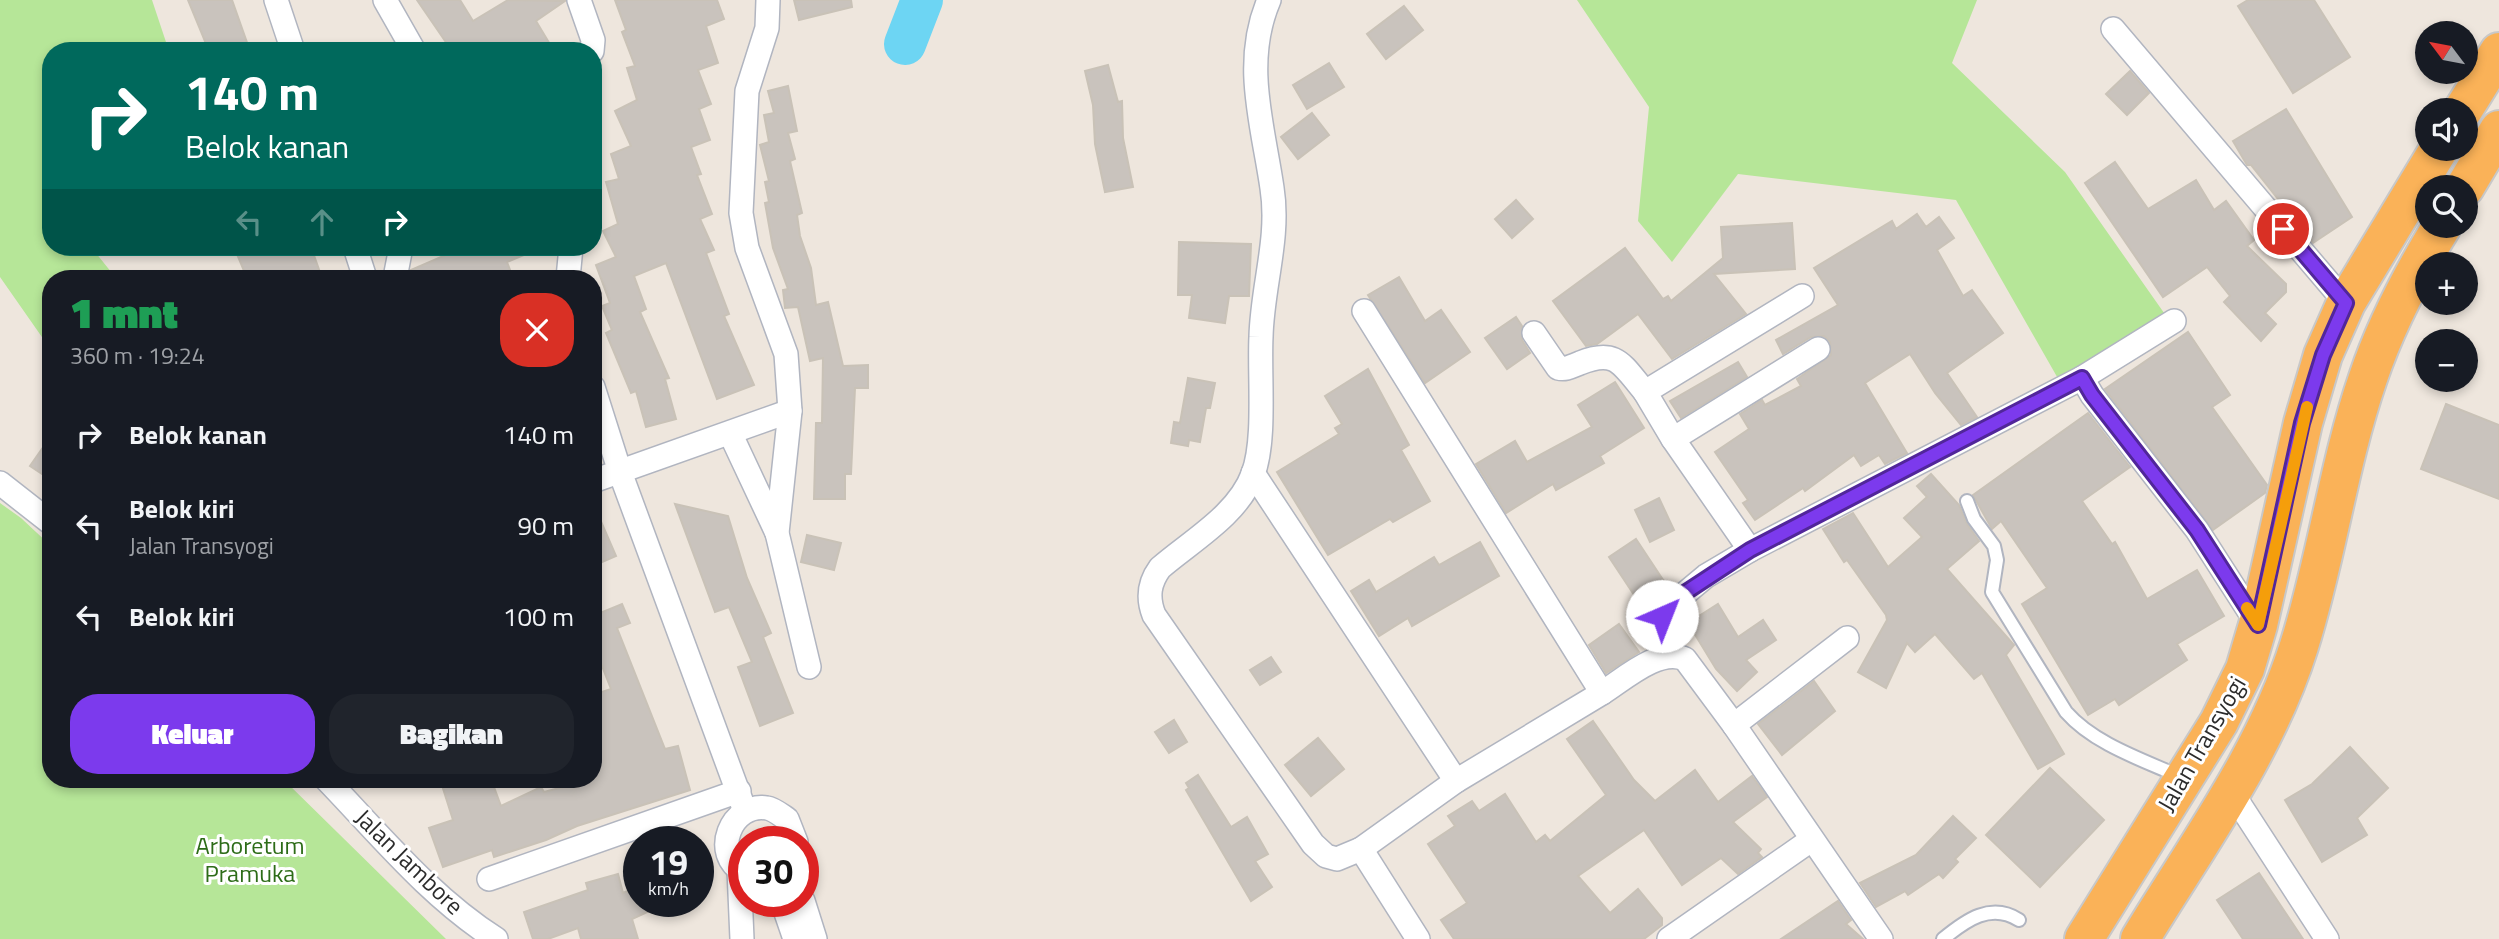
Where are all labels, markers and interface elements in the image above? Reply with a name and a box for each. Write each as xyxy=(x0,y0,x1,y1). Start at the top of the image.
north arrow xyxy=(2415,21,2478,84)
map controls xyxy=(2415,21,2478,392)
text: 140 m xyxy=(185,54,319,129)
icon: right xyxy=(70,70,161,161)
button: sound xyxy=(2415,98,2478,161)
text: Belok kanan xyxy=(185,122,349,170)
button: search xyxy=(2415,175,2478,238)
pin xyxy=(2253,199,2313,259)
icon: left xyxy=(230,203,268,241)
icon: ahead xyxy=(303,203,341,241)
icon: right xyxy=(376,203,414,241)
icon: arrive xyxy=(2264,210,2302,248)
button: + xyxy=(2415,252,2478,315)
text: 1 mnt xyxy=(70,280,178,344)
button: close xyxy=(500,293,574,367)
button: − xyxy=(2415,329,2478,392)
text: 360 m · 19:24 xyxy=(70,338,205,373)
text: Belok kanan xyxy=(129,415,267,454)
text: 140 m xyxy=(503,415,574,454)
icon: right xyxy=(70,416,108,454)
text: Belok kiri xyxy=(129,489,235,528)
text: 90 m xyxy=(517,506,574,545)
icon: left xyxy=(70,507,108,545)
text: Jalan Transyogi xyxy=(129,528,274,563)
position arrow xyxy=(1625,579,1699,653)
text: Belok kiri xyxy=(129,597,235,636)
text: 100 m xyxy=(503,597,574,636)
icon: left xyxy=(70,598,108,636)
street label: Jalan Transyogi xyxy=(2148,669,2254,818)
button: Keluar xyxy=(70,694,315,774)
button: Bagikan xyxy=(329,694,574,774)
street label: Jalan Jambore xyxy=(347,800,472,923)
speed limit sign: 30 xyxy=(728,826,819,917)
park label: Arboretum Pramuka xyxy=(195,827,305,891)
text: 19 xyxy=(649,835,688,889)
text: km/h xyxy=(648,875,689,902)

